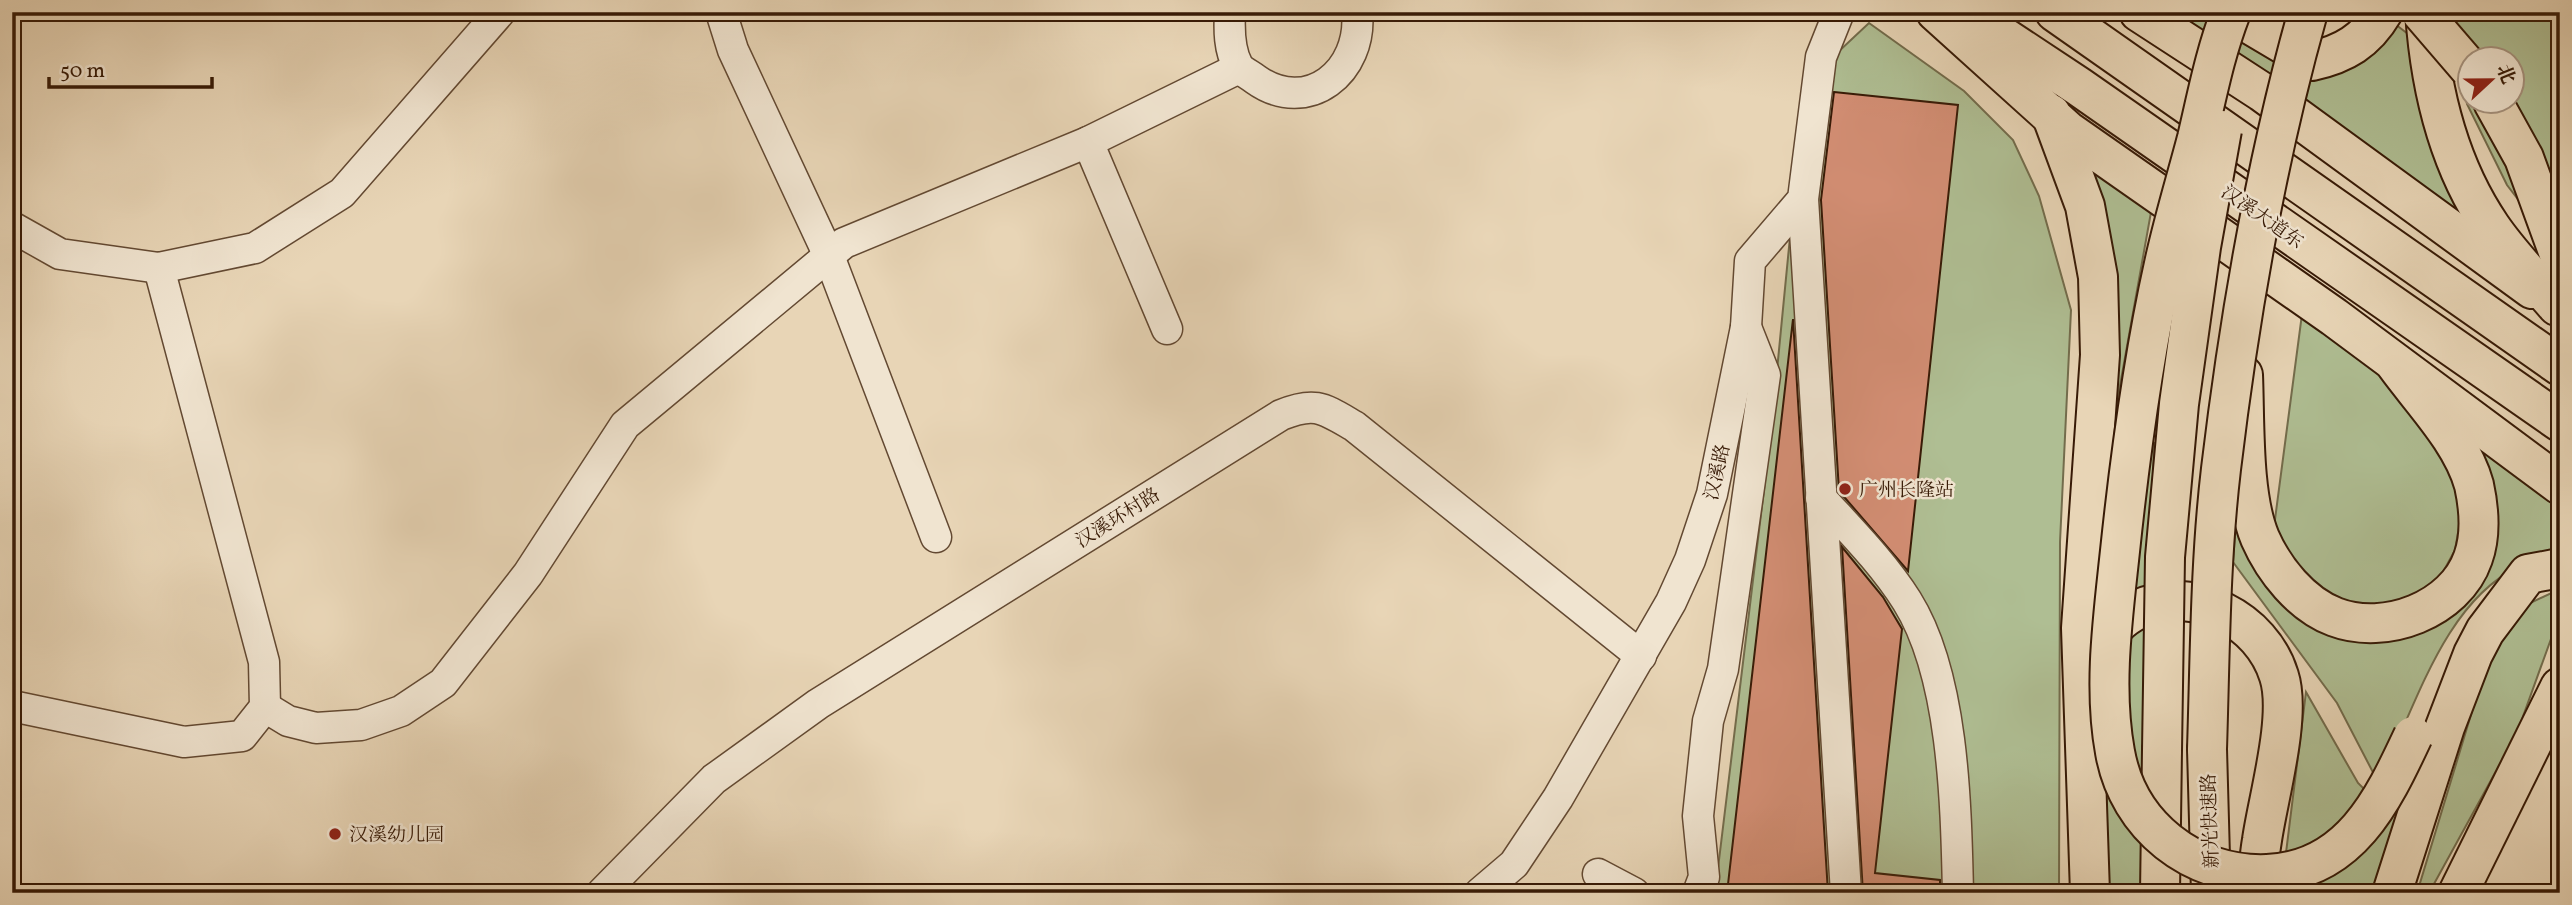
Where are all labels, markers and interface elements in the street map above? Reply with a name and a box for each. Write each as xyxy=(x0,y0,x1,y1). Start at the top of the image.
scale bar xyxy=(49,46,212,90)
north arrow xyxy=(2456,46,2526,116)
text: 50 m xyxy=(60,57,105,86)
text: 北 xyxy=(2489,61,2521,88)
street label: 汉溪大道东 xyxy=(2215,180,2308,256)
street label: 汉溪路 xyxy=(1699,442,1737,503)
place label: 广州长隆站 xyxy=(1859,478,1954,504)
marker: 广州长隆站 xyxy=(1837,481,1853,497)
street label: 汉溪环村路 xyxy=(1071,482,1165,555)
street label: 新光快速路 xyxy=(2196,773,2226,869)
place label: 汉溪幼儿园 xyxy=(349,823,444,849)
marker: 汉溪幼儿园 xyxy=(327,826,343,842)

